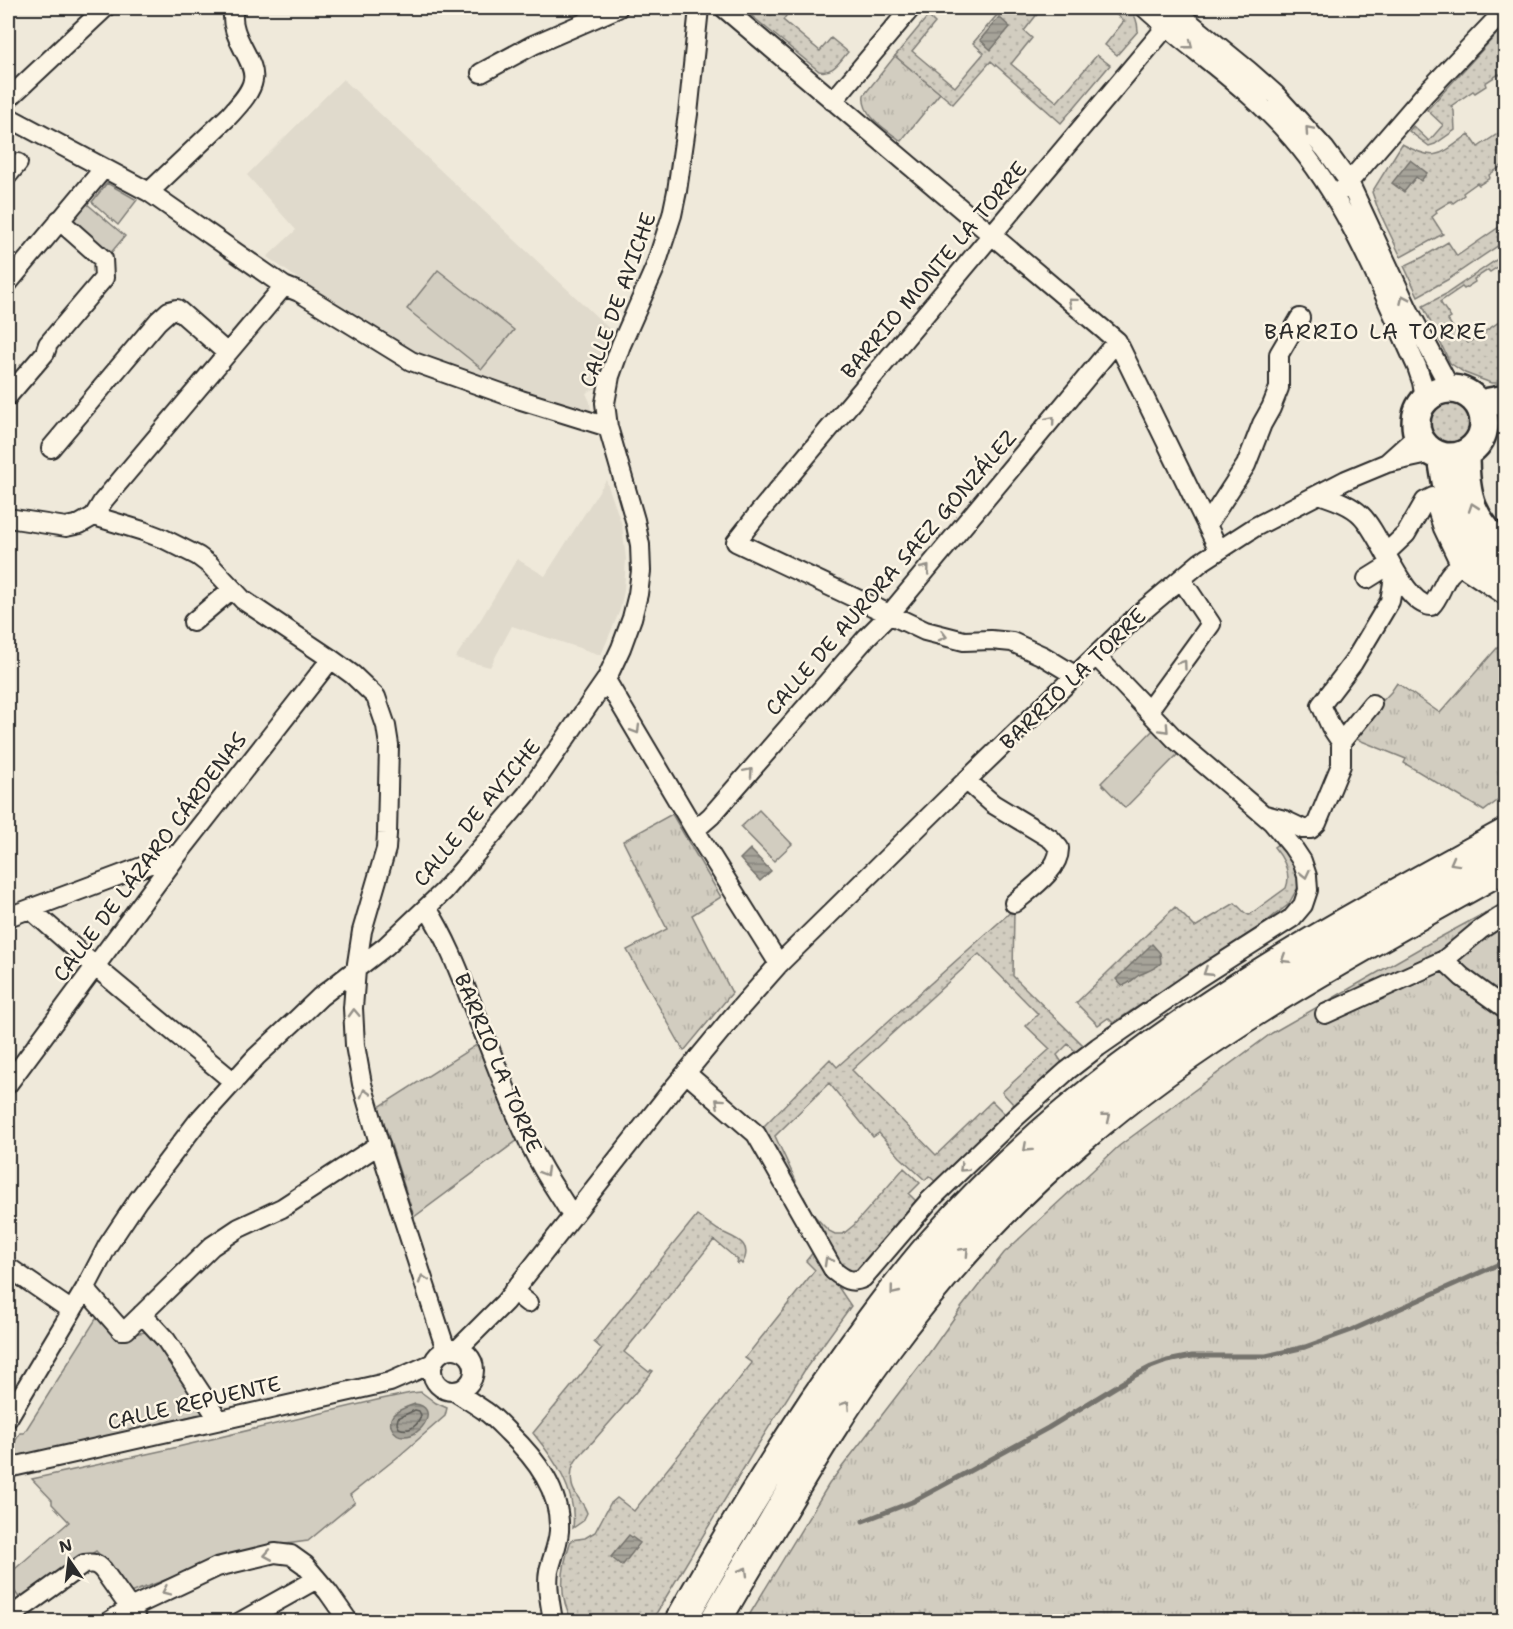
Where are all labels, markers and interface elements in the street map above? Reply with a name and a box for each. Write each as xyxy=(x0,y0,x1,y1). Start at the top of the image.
one-way arrow xyxy=(1183,38,1194,49)
one-way arrow xyxy=(1305,126,1316,137)
street label: BARRIO MONTE LA TORRE xyxy=(835,155,1033,385)
street label: CALLE DE AVICHE xyxy=(573,209,663,391)
one-way arrow xyxy=(1399,294,1411,305)
one-way arrow xyxy=(1068,299,1079,310)
district label: BARRIO LA TORRE xyxy=(1264,317,1488,346)
one-way arrow xyxy=(1044,416,1055,427)
street label: CALLE DE AURORA SAEZ GONZÁLEZ xyxy=(759,424,1023,722)
one-way arrow xyxy=(1467,502,1480,513)
one-way arrow xyxy=(919,565,930,576)
street label: BARRIO LA TORRE xyxy=(994,602,1152,756)
one-way arrow xyxy=(937,629,948,641)
one-way arrow xyxy=(1175,659,1186,670)
one-way arrow xyxy=(1158,722,1169,733)
one-way arrow xyxy=(629,724,640,734)
street label: CALLE DE LÁZARO CÁRDENAS xyxy=(46,726,253,988)
street label: CALLE DE AVICHE xyxy=(407,734,547,892)
one-way arrow xyxy=(742,768,753,779)
one-way arrow xyxy=(1450,855,1461,866)
one-way arrow xyxy=(1298,869,1311,879)
one-way arrow xyxy=(1281,952,1292,963)
one-way arrow xyxy=(1203,965,1214,976)
street label: BARRIO LA TORRE xyxy=(447,969,549,1157)
one-way arrow xyxy=(347,1009,360,1018)
one-way arrow xyxy=(360,1088,372,1099)
one-way arrow xyxy=(716,1098,726,1109)
one-way arrow xyxy=(1100,1113,1111,1124)
one-way arrow xyxy=(1023,1141,1034,1152)
one-way arrow xyxy=(959,1161,969,1172)
one-way arrow xyxy=(537,1166,549,1176)
one-way arrow xyxy=(958,1247,969,1257)
one-way arrow xyxy=(824,1257,835,1267)
one-way arrow xyxy=(418,1274,430,1285)
one-way arrow xyxy=(890,1284,901,1295)
street label: CALLE REPUENTE xyxy=(105,1369,283,1437)
one-way arrow xyxy=(839,1400,850,1411)
north arrow xyxy=(39,1530,99,1590)
text: N xyxy=(57,1534,74,1558)
one-way arrow xyxy=(264,1548,274,1561)
one-way arrow xyxy=(737,1567,749,1577)
one-way arrow xyxy=(162,1583,173,1595)

